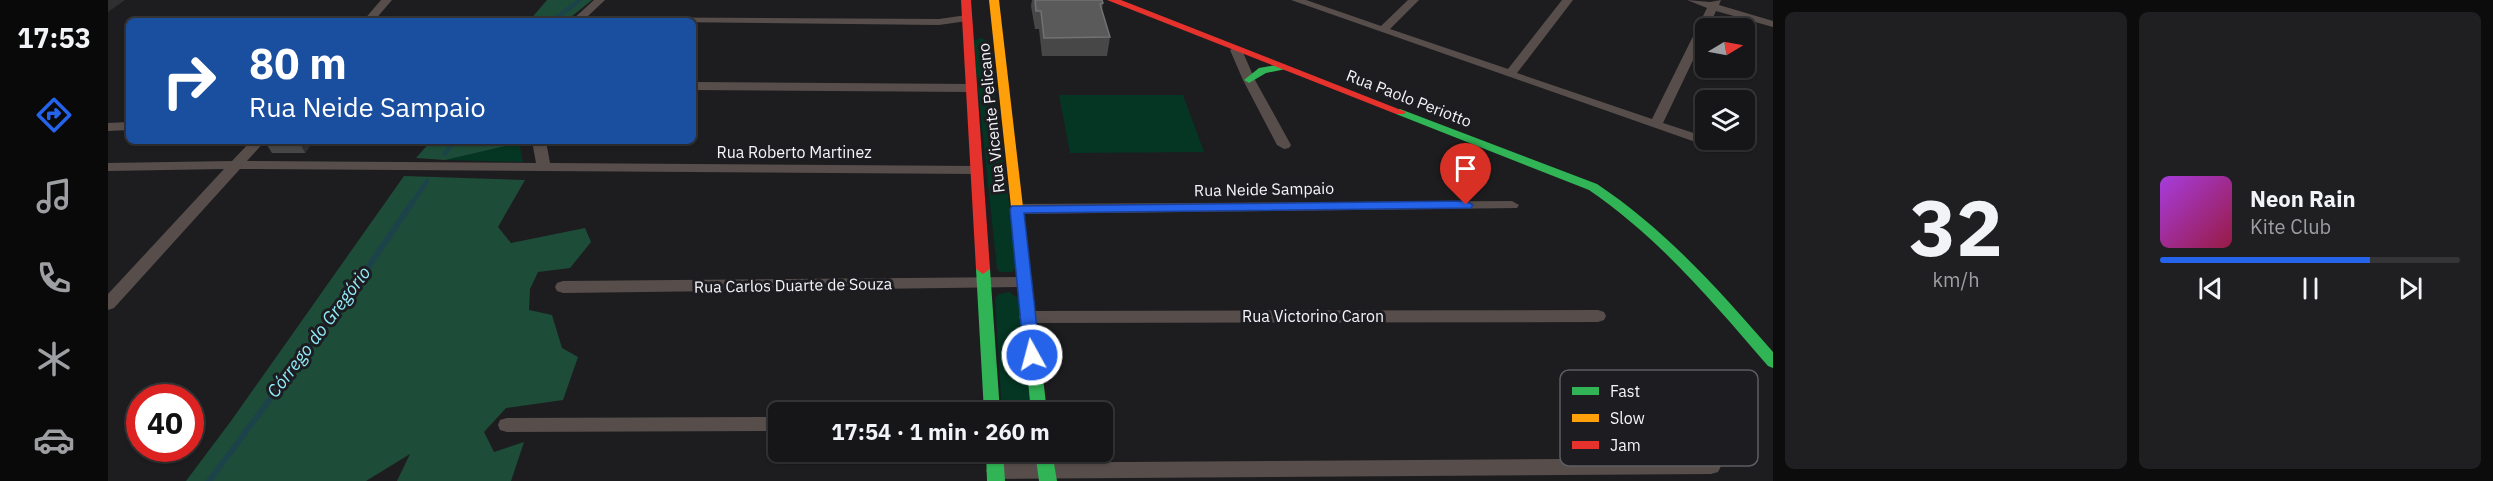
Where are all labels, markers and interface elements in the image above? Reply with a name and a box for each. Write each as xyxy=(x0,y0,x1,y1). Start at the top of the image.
north arrow xyxy=(1695,18,1755,78)
map controls xyxy=(1695,18,1755,150)
text: 17:53 xyxy=(17,20,91,55)
text: 80 m xyxy=(249,36,347,91)
icon: right xyxy=(150,42,228,120)
street label: Rua Vicente Pelicano xyxy=(973,42,1009,194)
street label: Rua Paolo Periotto xyxy=(1343,65,1475,131)
text: Rua Neide Sampaio xyxy=(249,89,486,124)
button: layers xyxy=(1695,90,1755,150)
icon: directions xyxy=(33,94,75,136)
street label: Rua Roberto Martinez xyxy=(716,142,872,162)
pin xyxy=(1440,143,1491,205)
icon: arrive xyxy=(1449,152,1482,185)
icon: music xyxy=(33,175,75,217)
text: 32 xyxy=(1909,176,2003,277)
street label: Rua Neide Sampaio xyxy=(1194,178,1334,200)
text: Neon Rain xyxy=(2250,184,2356,213)
text: Kite Club xyxy=(2250,213,2331,240)
icon: phone xyxy=(33,257,75,299)
water label: Córrego do Gregório xyxy=(262,261,376,402)
text: km/h xyxy=(1932,266,1980,293)
icon: previous xyxy=(2194,272,2227,305)
icon: pause xyxy=(2294,272,2327,305)
icon: next xyxy=(2394,272,2427,305)
street label: Rua Carlos Duarte de Souza xyxy=(694,273,893,297)
street label: Rua Victorino Caron xyxy=(1242,306,1384,326)
position arrow xyxy=(1000,323,1064,387)
icon: climate xyxy=(33,338,75,380)
legend xyxy=(1560,370,1758,466)
text: Fast xyxy=(1610,381,1640,401)
speed limit sign: 40 xyxy=(126,384,204,462)
text: Slow xyxy=(1610,408,1645,428)
text: 17:54 · 1 min · 260 m xyxy=(831,417,1050,446)
icon: car xyxy=(33,419,75,461)
text: Jam xyxy=(1610,435,1641,455)

